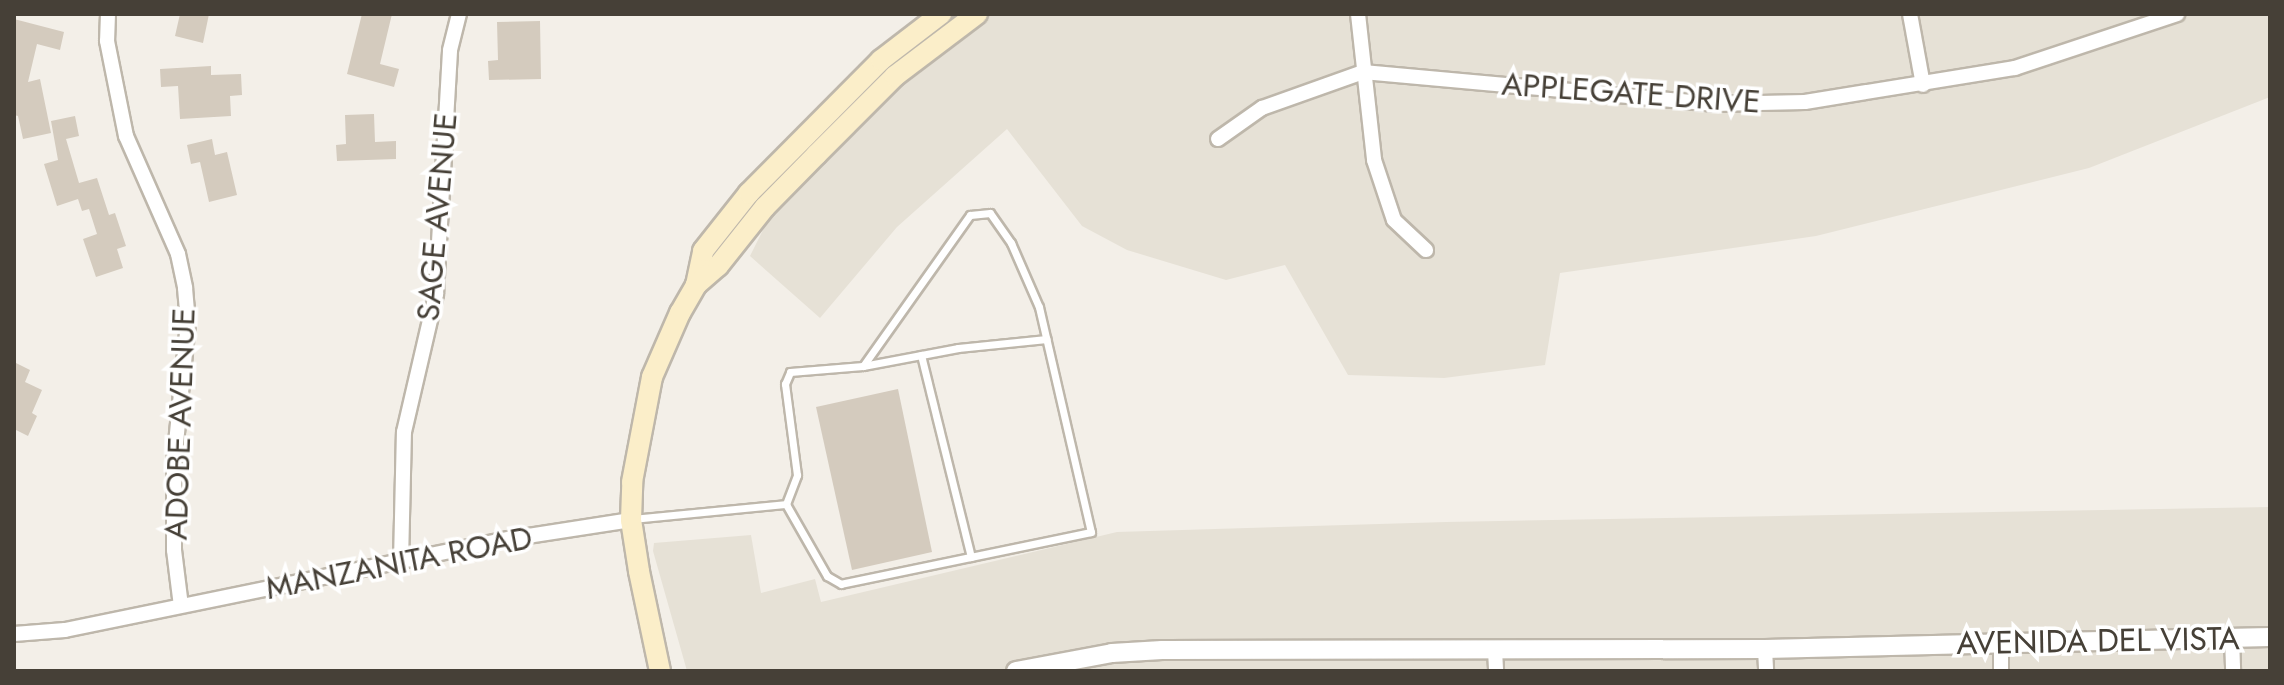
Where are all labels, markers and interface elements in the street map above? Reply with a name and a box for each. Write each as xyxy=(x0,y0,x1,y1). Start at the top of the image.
street label: APPLEGATE DRIVE xyxy=(1500,65,1762,121)
street label: SAGE AVENUE xyxy=(409,111,465,323)
street label: ADOBE AVENUE xyxy=(157,307,203,541)
street label: MANZANITA ROAD xyxy=(263,518,535,608)
street label: AVENIDA DEL VISTA xyxy=(1956,619,2240,663)

